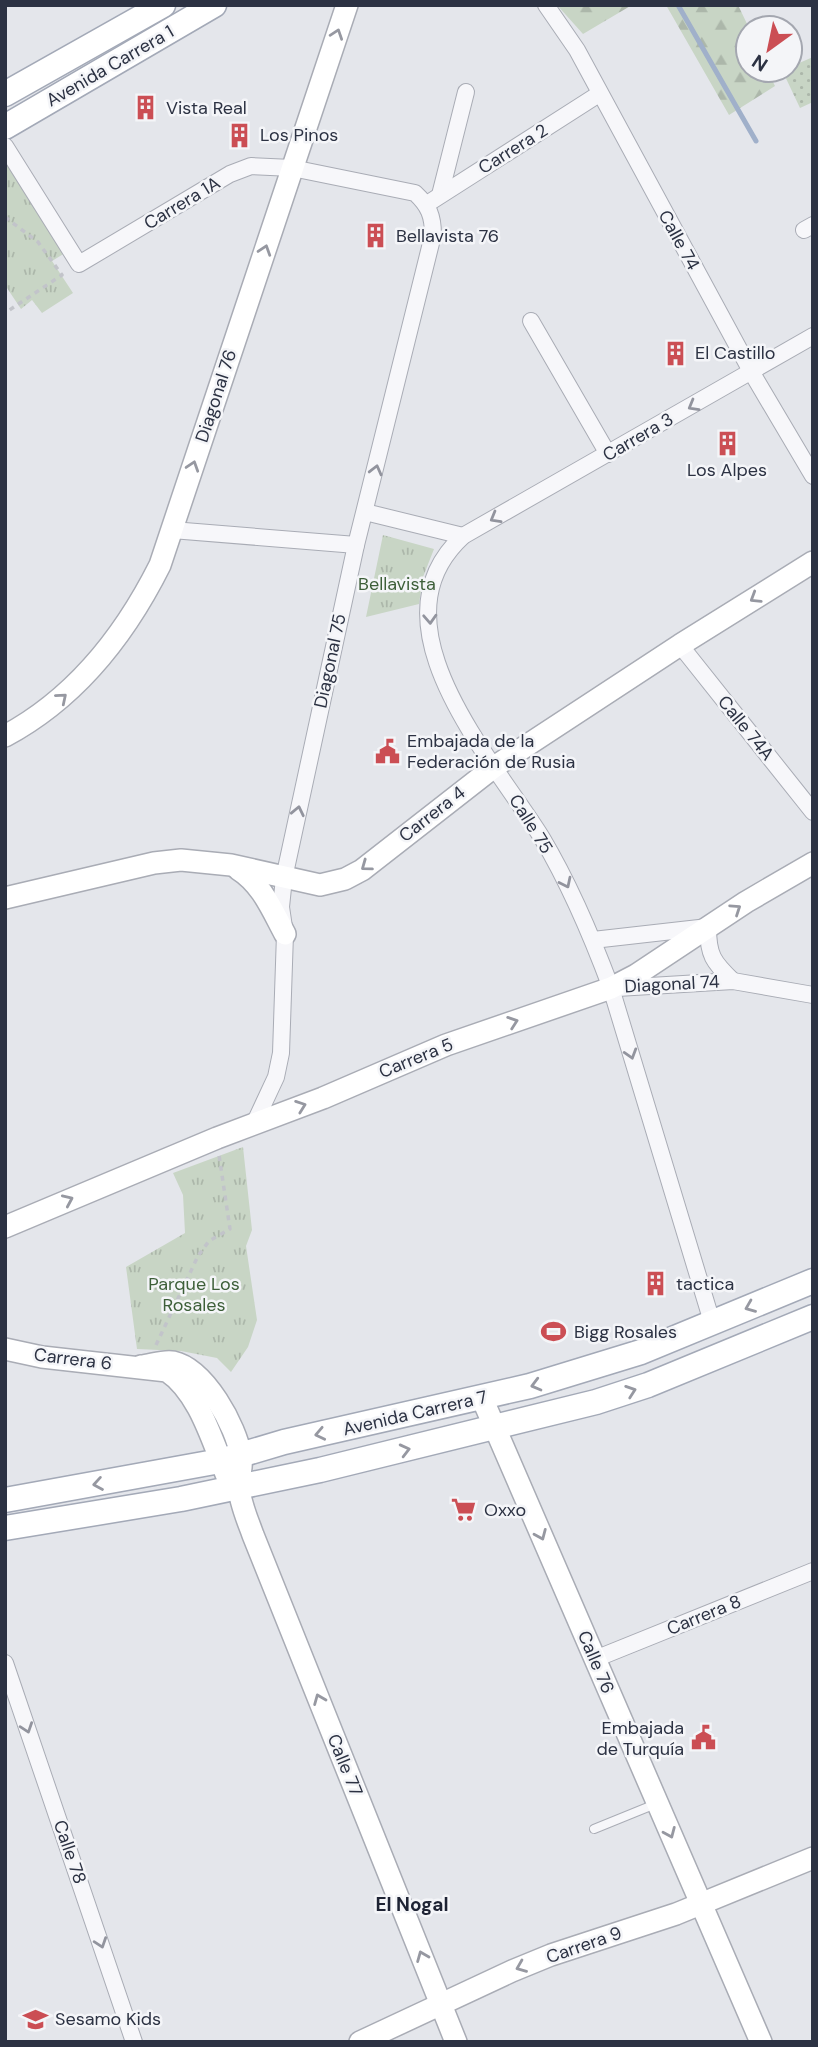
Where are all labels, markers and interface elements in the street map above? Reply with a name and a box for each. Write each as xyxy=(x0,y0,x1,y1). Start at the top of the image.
north arrow xyxy=(734,14,804,84)
street label: Avenida Carrera 1 xyxy=(42,20,178,112)
one-way arrow xyxy=(329,28,343,41)
text: N xyxy=(747,49,773,77)
building icon: Vista Real xyxy=(132,94,160,122)
place label: Vista Real xyxy=(166,96,247,120)
street label: Carrera 2 xyxy=(474,118,552,180)
building icon: Los Pinos xyxy=(226,121,254,149)
place label: Los Pinos xyxy=(260,123,338,147)
street label: Carrera 1A xyxy=(140,171,225,235)
street label: Calle 74 xyxy=(653,206,705,274)
building icon: Bellavista 76 xyxy=(362,222,390,250)
place label: Bellavista 76 xyxy=(396,224,499,248)
one-way arrow xyxy=(256,244,271,256)
building icon: El Castillo xyxy=(661,339,689,367)
place label: El Castillo xyxy=(695,341,775,365)
street label: Diagonal 76 xyxy=(190,347,242,445)
one-way arrow xyxy=(688,398,700,411)
street label: Carrera 3 xyxy=(598,407,678,467)
building icon: Los Alpes xyxy=(713,429,741,457)
place label: Los Alpes xyxy=(687,458,767,482)
one-way arrow xyxy=(185,460,199,472)
one-way arrow xyxy=(368,464,382,476)
one-way arrow xyxy=(490,510,502,523)
park label: Bellavista xyxy=(358,572,436,596)
one-way arrow xyxy=(749,590,762,603)
street label: Diagonal 75 xyxy=(308,612,352,710)
one-way arrow xyxy=(422,614,437,625)
street label: Calle 74A xyxy=(712,690,780,766)
one-way arrow xyxy=(54,693,66,706)
place label: Embajada de la Federación de Rusia xyxy=(407,729,575,774)
public building icon: Embajada de la Federación de Rusia xyxy=(373,737,401,765)
street label: Carrera 4 xyxy=(394,780,470,847)
street label: Calle 75 xyxy=(503,790,559,858)
one-way arrow xyxy=(290,805,304,817)
one-way arrow xyxy=(361,858,374,870)
one-way arrow xyxy=(557,876,571,888)
one-way arrow xyxy=(728,904,741,917)
street label: Diagonal 74 xyxy=(624,970,720,998)
one-way arrow xyxy=(506,1016,518,1030)
street label: Carrera 5 xyxy=(375,1032,457,1084)
one-way arrow xyxy=(622,1047,637,1059)
one-way arrow xyxy=(295,1100,307,1114)
one-way arrow xyxy=(60,1194,73,1208)
building icon: tactica xyxy=(642,1270,670,1298)
park label: Parque Los Rosales xyxy=(148,1272,240,1317)
place label: tactica xyxy=(676,1272,734,1296)
one-way arrow xyxy=(744,1299,757,1313)
sports icon: Bigg Rosales xyxy=(540,1318,568,1346)
place label: Bigg Rosales xyxy=(574,1320,677,1344)
street label: Carrera 6 xyxy=(33,1342,113,1376)
one-way arrow xyxy=(530,1376,542,1391)
one-way arrow xyxy=(625,1384,637,1399)
street label: Avenida Carrera 7 xyxy=(340,1385,490,1441)
one-way arrow xyxy=(314,1426,326,1441)
one-way arrow xyxy=(399,1444,411,1458)
one-way arrow xyxy=(92,1476,104,1491)
supermarket icon: Oxxo xyxy=(450,1496,478,1524)
place label: Oxxo xyxy=(484,1498,526,1522)
one-way arrow xyxy=(533,1527,547,1540)
street label: Carrera 8 xyxy=(663,1589,745,1641)
street label: Calle 76 xyxy=(572,1627,620,1697)
one-way arrow xyxy=(313,1694,327,1706)
place label: Embajada de Turquía xyxy=(596,1716,684,1761)
one-way arrow xyxy=(19,1721,33,1733)
public building icon: Embajada de Turquía xyxy=(690,1724,718,1752)
street label: Calle 77 xyxy=(322,1730,368,1800)
street label: Calle 78 xyxy=(48,1817,92,1887)
one-way arrow xyxy=(662,1827,676,1839)
district label: El Nogal xyxy=(376,1892,448,1917)
street label: Carrera 9 xyxy=(543,1921,625,1969)
one-way arrow xyxy=(93,1936,107,1948)
one-way arrow xyxy=(416,1950,430,1962)
one-way arrow xyxy=(516,1959,528,1973)
school or university icon: Sesamo Kids xyxy=(21,2005,49,2033)
place label: Sesamo Kids xyxy=(55,2007,161,2031)

